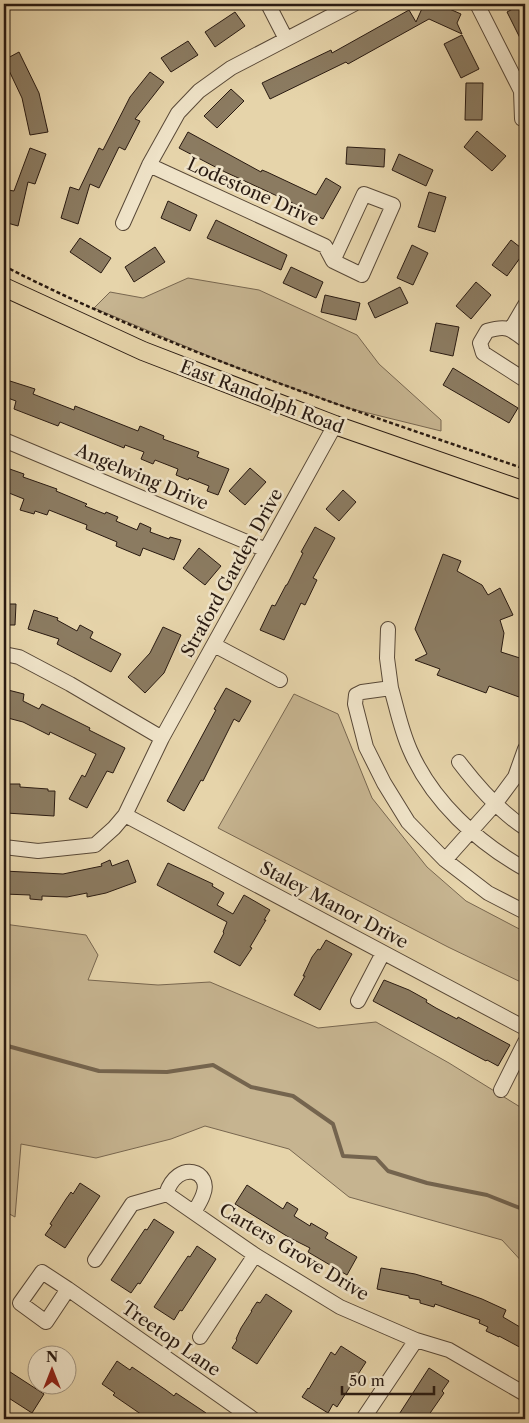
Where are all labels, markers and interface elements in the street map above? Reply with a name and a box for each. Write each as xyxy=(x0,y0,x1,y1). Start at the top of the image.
street label: Lodestone Drive xyxy=(184,153,322,231)
street label: East Randolph Road xyxy=(177,356,347,438)
street label: Angelwing Drive xyxy=(71,439,212,515)
street label: Straford Garden Drive xyxy=(176,485,288,661)
street label: Staley Manor Drive xyxy=(256,857,412,953)
street label: Carters Grove Drive xyxy=(215,1199,373,1305)
street label: Treetop Lane xyxy=(117,1297,225,1381)
north arrow xyxy=(28,1346,78,1396)
text: N xyxy=(46,1348,58,1366)
scale bar xyxy=(342,1363,434,1395)
text: 50 m xyxy=(349,1371,385,1390)

